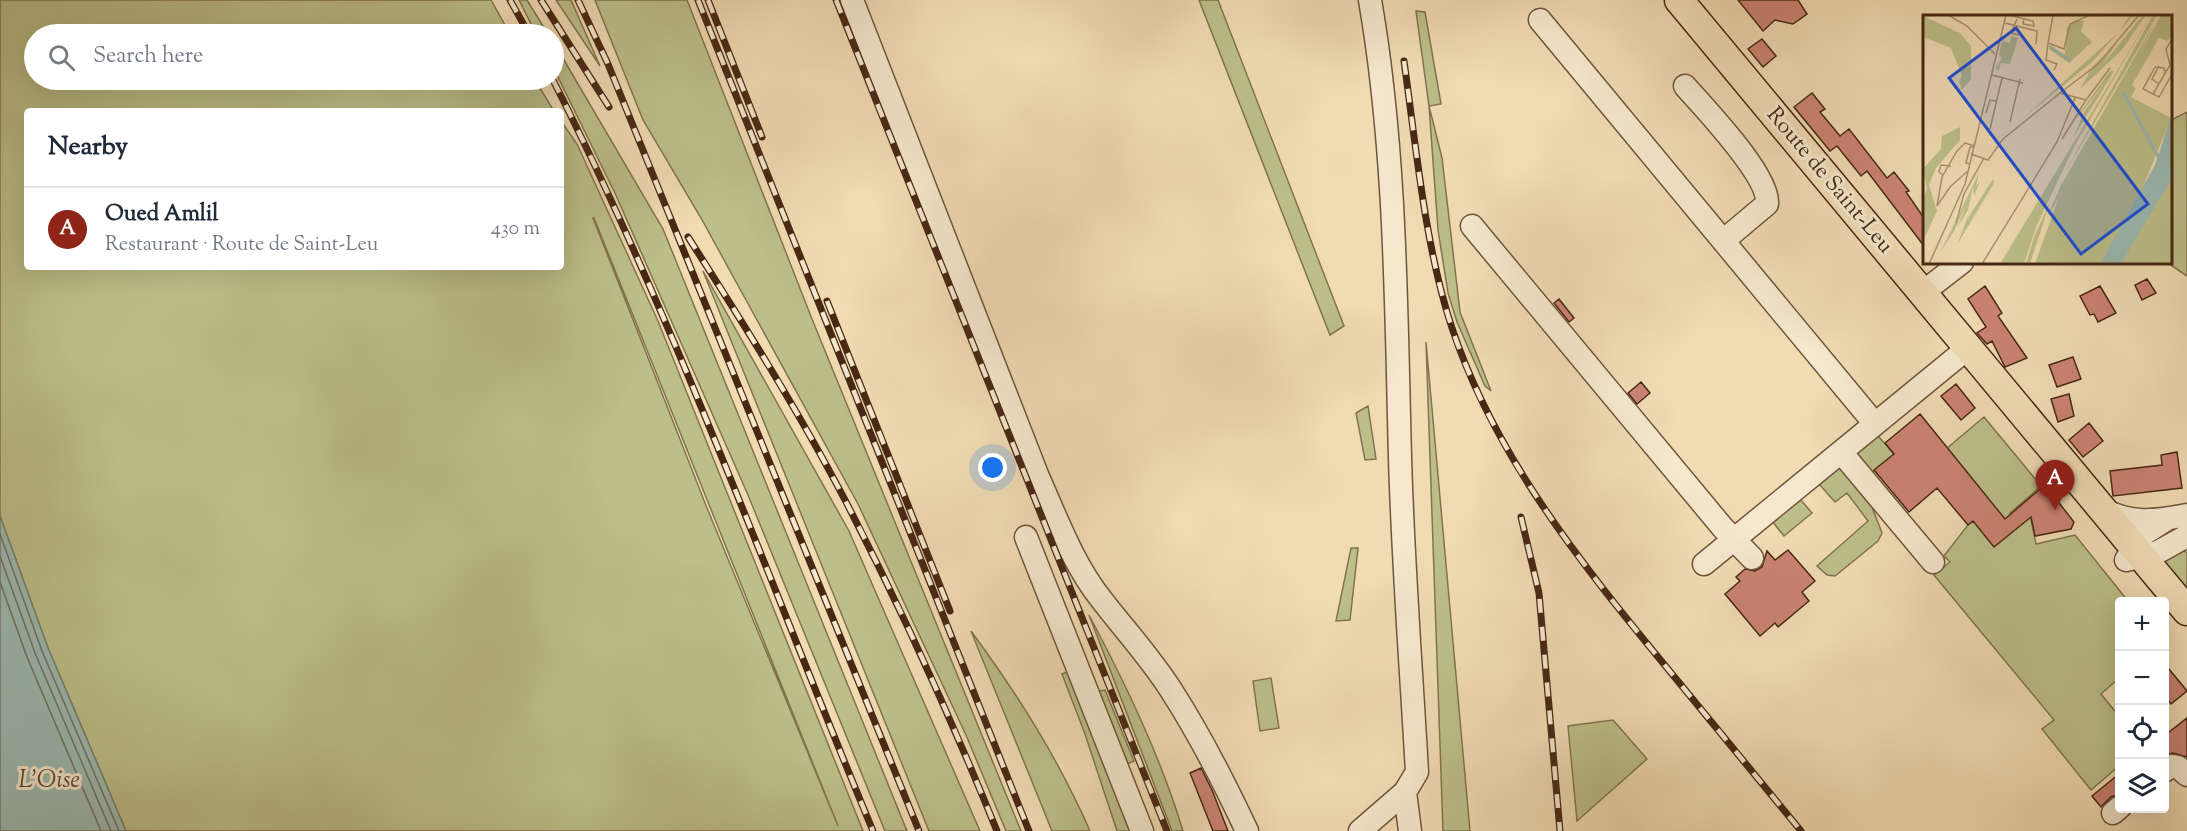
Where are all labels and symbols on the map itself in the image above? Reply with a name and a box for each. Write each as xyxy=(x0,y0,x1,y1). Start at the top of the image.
inset map xyxy=(1923,15,2172,264)
street label: Route de Saint-Leu xyxy=(1758,101,1900,262)
your location xyxy=(978,453,1007,482)
pin: A xyxy=(2036,460,2074,510)
water label: L’Oise xyxy=(18,764,80,798)

